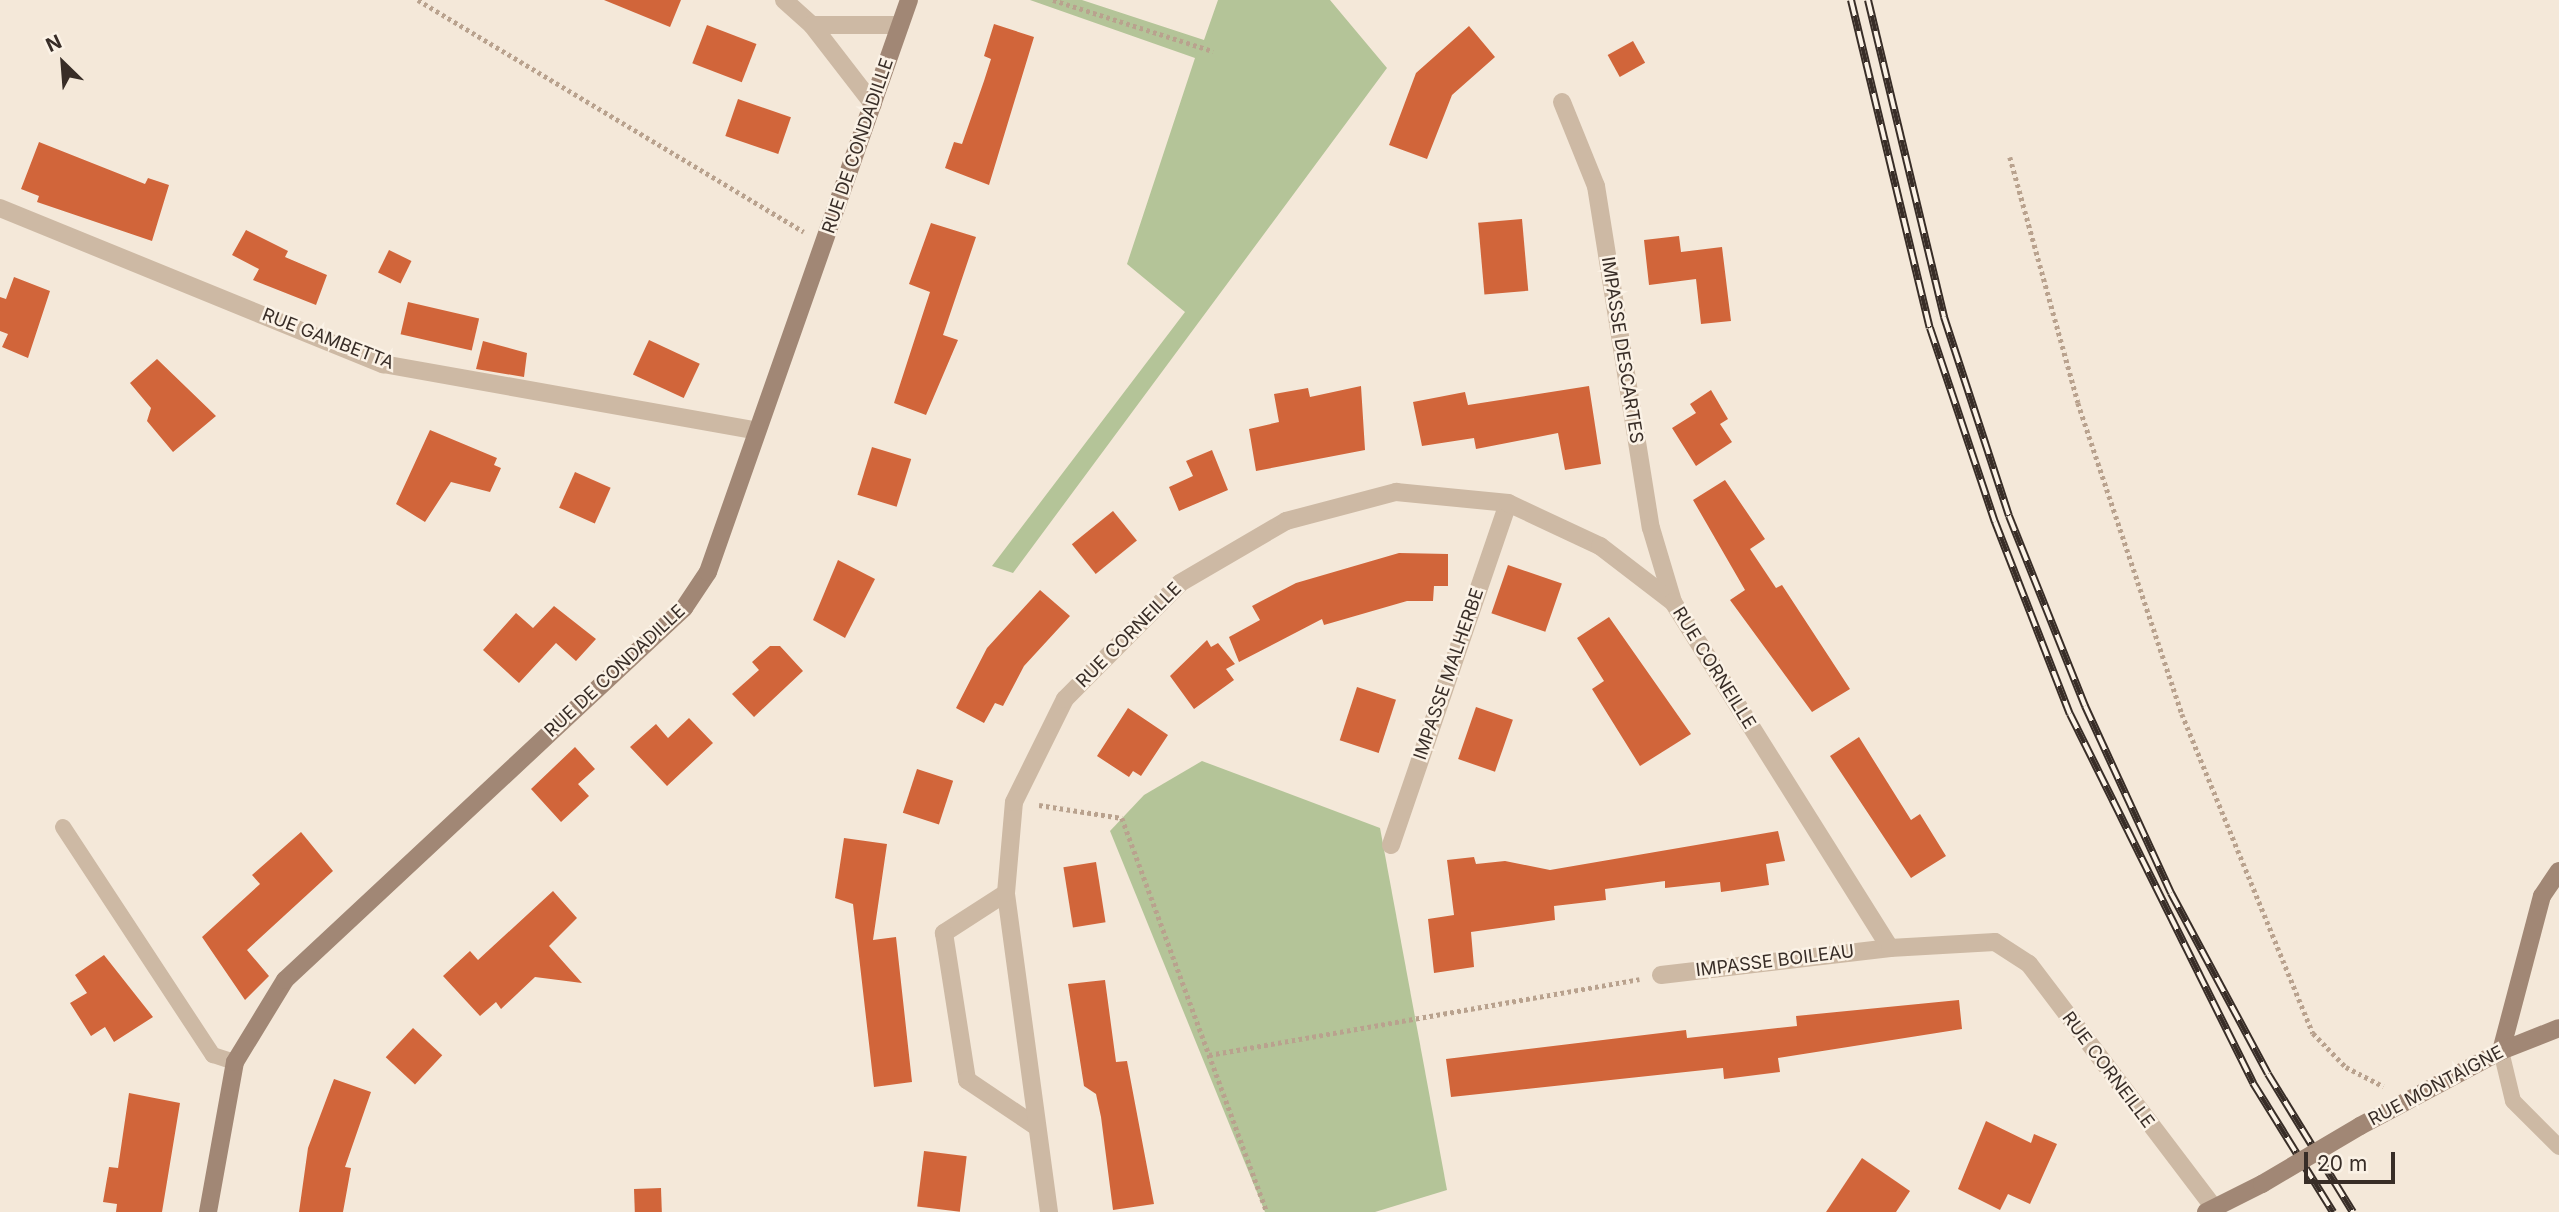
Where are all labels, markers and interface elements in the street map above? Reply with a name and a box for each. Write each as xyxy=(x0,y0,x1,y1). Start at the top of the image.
north arrow xyxy=(28,28,98,98)
text: N xyxy=(42,30,65,57)
street label: RUE DE CONDADILLE xyxy=(818,55,898,237)
street label: IMPASSE DESCARTES xyxy=(1597,255,1647,445)
street label: RUE GAMBETTA xyxy=(259,304,397,374)
street label: RUE CORNEILLE xyxy=(1072,578,1186,692)
street label: IMPASSE MALHERBE xyxy=(1410,585,1488,763)
street label: RUE DE CONDADILLE xyxy=(540,600,690,742)
street label: RUE CORNEILLE xyxy=(1668,603,1760,733)
street label: IMPASSE BOILEAU xyxy=(1695,941,1855,981)
street label: RUE CORNEILLE xyxy=(2057,1008,2159,1132)
street label: RUE MONTAIGNE xyxy=(2365,1041,2507,1131)
scale bar xyxy=(2307,1138,2398,1182)
text: 20 m xyxy=(2317,1151,2367,1176)

